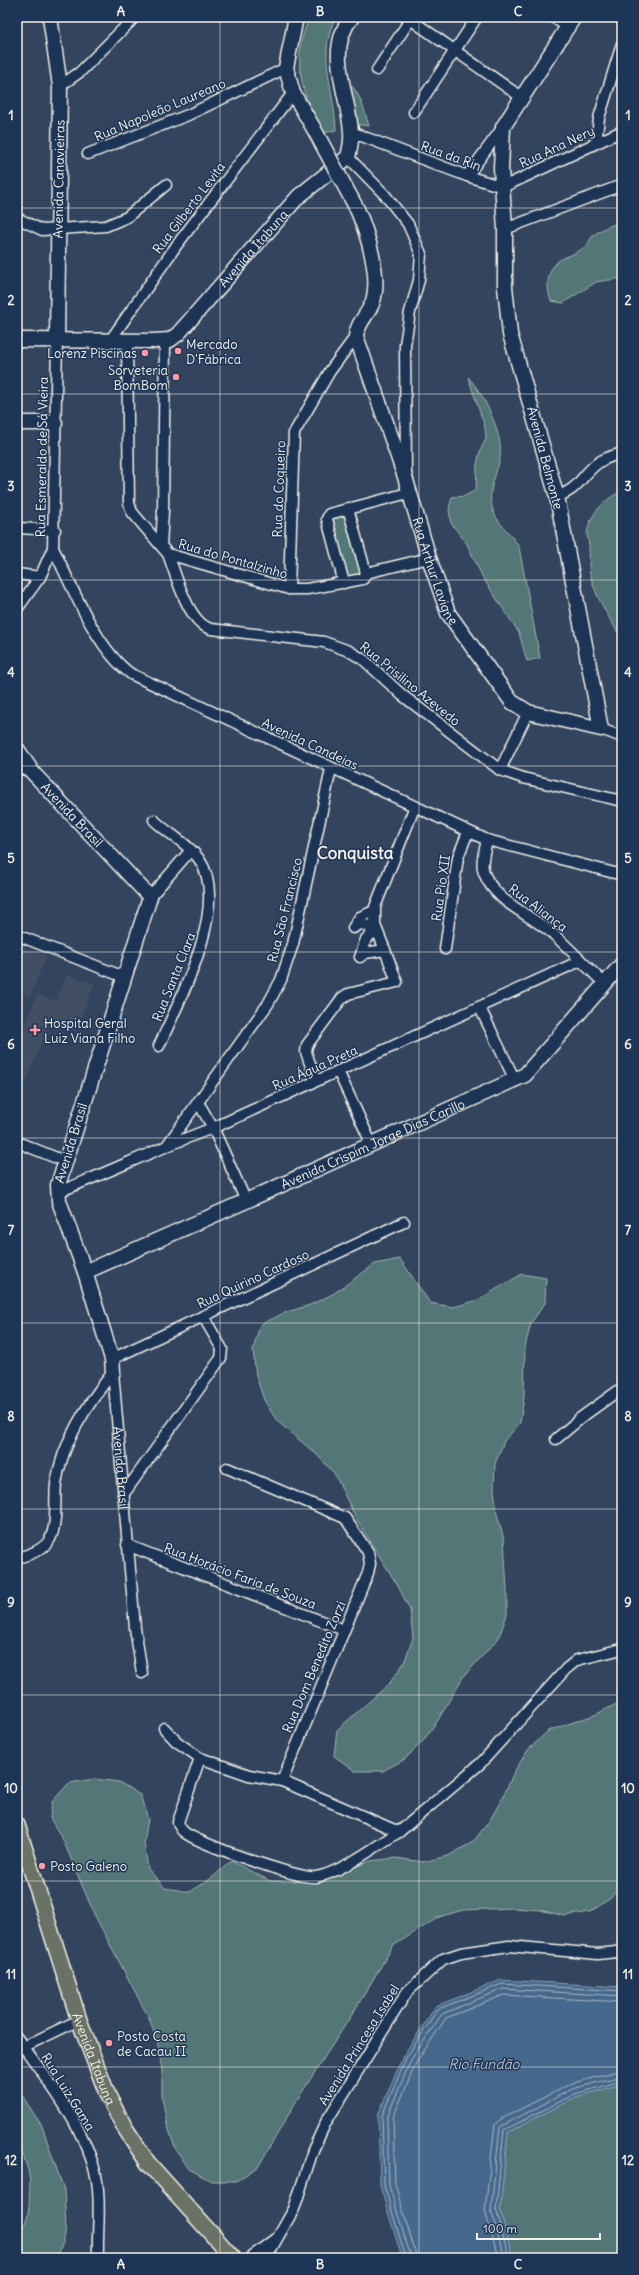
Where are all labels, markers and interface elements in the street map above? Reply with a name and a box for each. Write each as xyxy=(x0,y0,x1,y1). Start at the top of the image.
text: A xyxy=(117,3,126,20)
text: B xyxy=(316,3,325,20)
text: C xyxy=(514,3,523,20)
street label: Rua Napoleão Laureano xyxy=(92,75,228,145)
text: 1 xyxy=(8,107,14,124)
text: 1 xyxy=(625,107,631,124)
street label: Avenida Canavieiras xyxy=(49,119,69,238)
street label: Rua Ana Nery xyxy=(517,122,597,172)
street label: Rua da Rin xyxy=(418,137,484,175)
street label: Rua Gilberto Levita xyxy=(149,159,229,257)
street label: Avenida Itabuna xyxy=(215,206,292,290)
text: 2 xyxy=(7,292,15,309)
text: 2 xyxy=(624,292,632,309)
place label: Mercado D'Fábrica xyxy=(186,336,241,368)
place label: Lorenz Piscinas xyxy=(47,345,137,362)
marker: Mercado D'Fábrica xyxy=(173,346,183,356)
marker: Lorenz Piscinas xyxy=(140,348,150,358)
place label: Sorveteria BomBom xyxy=(108,362,168,394)
marker: Sorveteria BomBom xyxy=(171,372,181,382)
street label: Rua Esmeraldo de Sá Vieira xyxy=(32,376,52,538)
street label: Avenida Belmonte xyxy=(523,405,567,511)
street label: Rua do Coqueiro xyxy=(269,440,289,538)
text: 3 xyxy=(7,478,15,495)
text: 3 xyxy=(624,478,632,495)
street label: Rua Arthur Lavigne xyxy=(409,515,462,628)
street label: Rua do Pontalzinho xyxy=(176,535,290,583)
street label: Rua Prisilino Azevedo xyxy=(356,638,464,730)
text: 4 xyxy=(7,664,15,681)
text: 4 xyxy=(624,664,632,681)
street label: Avenida Candeias xyxy=(259,714,361,774)
street label: Avenida Brasil xyxy=(38,778,107,851)
district label: Conquista xyxy=(317,842,394,864)
text: 5 xyxy=(7,850,15,867)
text: 5 xyxy=(624,850,632,867)
street label: Rua Pio XII xyxy=(428,853,454,922)
street label: Rua São Francisco xyxy=(264,856,306,964)
street label: Rua Aliança xyxy=(505,880,571,936)
street label: Rua Santa Clara xyxy=(148,930,200,1024)
place label: Hospital Geral Luiz Viana Filho xyxy=(44,1015,135,1047)
marker: Hospital Geral Luiz Viana Filho xyxy=(29,1024,41,1036)
text: 6 xyxy=(7,1036,15,1053)
text: 6 xyxy=(624,1036,632,1053)
street label: Rua Água Preta xyxy=(269,1041,360,1094)
street label: Avenida Crispim Jorge Dias Carillo xyxy=(278,1095,467,1193)
street label: Avenida Brasil xyxy=(51,1101,91,1185)
text: 7 xyxy=(8,1222,15,1239)
text: 7 xyxy=(625,1222,632,1239)
street label: Rua Quirino Cardoso xyxy=(194,1246,312,1312)
text: 8 xyxy=(7,1408,15,1425)
text: 8 xyxy=(624,1408,632,1425)
street label: Avenida Brasil xyxy=(109,1425,133,1510)
street label: Rua Horácio Faria de Souza xyxy=(162,1539,318,1613)
text: 9 xyxy=(7,1594,15,1611)
text: 9 xyxy=(624,1594,632,1611)
street label: Rua Dom Benedito Zorzi xyxy=(279,1598,349,1735)
text: 10 xyxy=(4,1780,18,1797)
text: 10 xyxy=(621,1780,635,1797)
place label: Posto Galeno xyxy=(50,1858,127,1875)
marker: Posto Galeno xyxy=(37,1861,47,1871)
text: 11 xyxy=(6,1966,16,1983)
text: 11 xyxy=(623,1966,633,1983)
street label: Avenida Princesa Isabel xyxy=(315,1981,403,2109)
street label: Avenida Itabuna xyxy=(69,2011,120,2108)
place label: Posto Costa de Cacau II xyxy=(117,2028,187,2060)
marker: Posto Costa de Cacau II xyxy=(104,2038,114,2048)
street label: Rua Luiz Gama xyxy=(37,2050,99,2134)
water label: Rio Fundão xyxy=(449,2055,521,2073)
text: 12 xyxy=(5,2152,17,2169)
text: 12 xyxy=(622,2152,634,2169)
scale bar xyxy=(477,2215,600,2241)
text: 100 m xyxy=(483,2221,517,2236)
text: A xyxy=(117,2256,126,2273)
text: B xyxy=(316,2256,325,2273)
text: C xyxy=(514,2256,523,2273)

